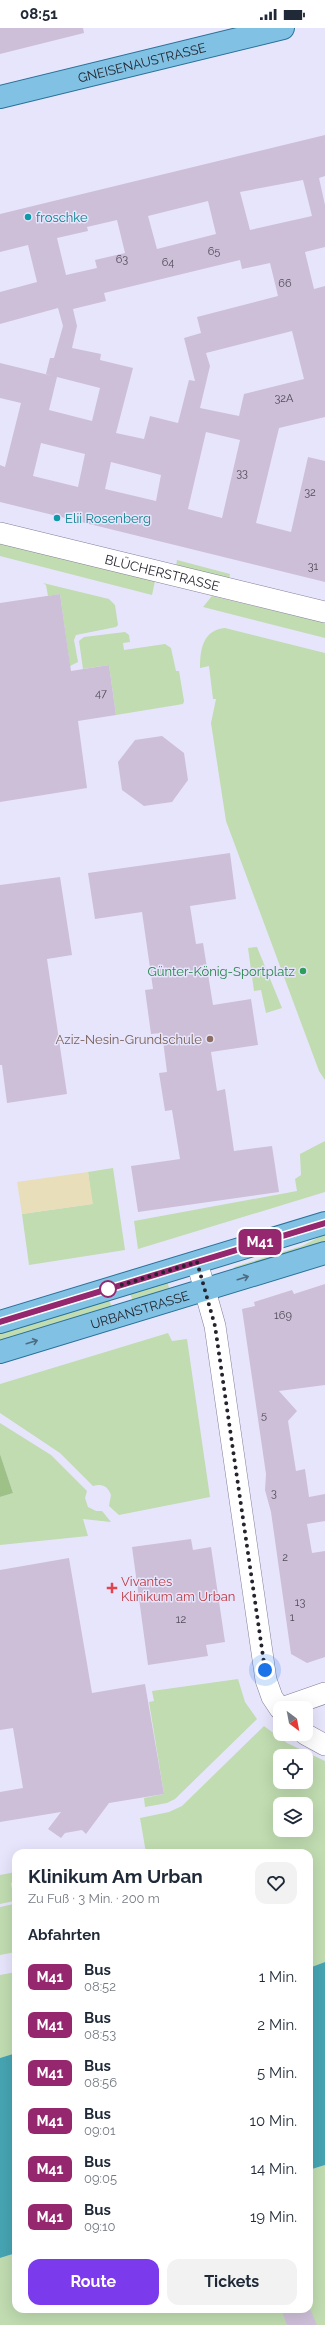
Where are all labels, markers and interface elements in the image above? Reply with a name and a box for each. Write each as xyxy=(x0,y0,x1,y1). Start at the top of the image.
text: 08:51 xyxy=(20,5,58,23)
street label: GNEISENAUSTRASSE xyxy=(76,40,208,86)
place label: froschke xyxy=(36,210,88,225)
marker: froschke xyxy=(23,212,33,222)
house number: 65 xyxy=(208,245,220,258)
house number: 63 xyxy=(116,253,128,266)
house number: 64 xyxy=(162,256,174,269)
house number: 66 xyxy=(278,277,292,290)
house number: 32A xyxy=(274,392,294,405)
house number: 33 xyxy=(236,467,248,480)
house number: 32 xyxy=(304,486,316,499)
place label: Elii Rosenberg xyxy=(65,511,151,526)
marker: Elii Rosenberg xyxy=(52,513,62,523)
street label: BLÜCHERSTRASSE xyxy=(103,552,221,594)
house number: 31 xyxy=(308,560,319,573)
house number: 47 xyxy=(95,687,107,700)
place label: Günter-König-Sportplatz xyxy=(147,964,295,979)
marker: Günter-König-Sportplatz xyxy=(298,966,308,976)
place label: Aziz-Nesin-Grundschule xyxy=(55,1032,202,1047)
marker: Aziz-Nesin-Grundschule xyxy=(205,1034,215,1044)
line badge: M41 xyxy=(237,1229,283,1255)
text: M41 xyxy=(246,1234,274,1250)
one-way arrow xyxy=(236,1274,249,1281)
unlabelled marker xyxy=(99,1280,117,1298)
street label: URBANSTRASSE xyxy=(89,1288,191,1332)
house number: 169 xyxy=(274,1309,292,1322)
one-way arrow xyxy=(26,1338,39,1345)
house number: 5 xyxy=(261,1409,267,1422)
house number: 3 xyxy=(271,1487,277,1500)
house number: 2 xyxy=(282,1551,288,1564)
place label: Vivantes Klinikum am Urban xyxy=(121,1574,235,1604)
marker: Vivantes Klinikum am Urban xyxy=(106,1582,118,1594)
house number: 13 xyxy=(295,1596,305,1609)
house number: 1 xyxy=(290,1611,295,1624)
house number: 12 xyxy=(176,1613,186,1626)
your location xyxy=(255,1660,275,1680)
north arrow xyxy=(273,1701,313,1741)
map controls xyxy=(273,1701,313,1837)
button: locate xyxy=(273,1749,313,1789)
button: layers xyxy=(273,1797,313,1837)
button: heart xyxy=(255,1862,297,1904)
text: Klinikum Am Urban xyxy=(28,1865,203,1887)
text: Zu Fuß · 3 Min. · 200 m xyxy=(28,1891,160,1906)
text: Abfahrten xyxy=(28,1926,100,1944)
text: Bus xyxy=(84,1961,111,1979)
text: 1 Min. xyxy=(259,1968,297,1986)
text: M41 xyxy=(36,1969,64,1985)
text: 08:52 xyxy=(84,1979,116,1994)
text: Bus xyxy=(84,2009,111,2027)
text: 2 Min. xyxy=(257,2016,297,2034)
text: M41 xyxy=(36,2017,64,2033)
text: 08:53 xyxy=(84,2027,116,2042)
text: Bus xyxy=(84,2057,111,2075)
text: 5 Min. xyxy=(257,2064,297,2082)
text: M41 xyxy=(36,2065,64,2081)
text: 08:56 xyxy=(84,2075,117,2090)
text: Bus xyxy=(84,2105,111,2123)
text: 10 Min. xyxy=(250,2112,297,2130)
text: M41 xyxy=(36,2113,64,2129)
text: 09:01 xyxy=(84,2123,116,2138)
text: Bus xyxy=(84,2153,111,2171)
text: 14 Min. xyxy=(251,2160,297,2178)
text: M41 xyxy=(36,2161,64,2177)
text: 09:05 xyxy=(84,2171,117,2186)
text: Bus xyxy=(84,2201,111,2219)
text: 19 Min. xyxy=(250,2208,297,2226)
text: M41 xyxy=(36,2209,64,2225)
text: 09:10 xyxy=(84,2219,116,2234)
button: Route xyxy=(28,2259,159,2305)
button: Tickets xyxy=(167,2259,297,2305)

